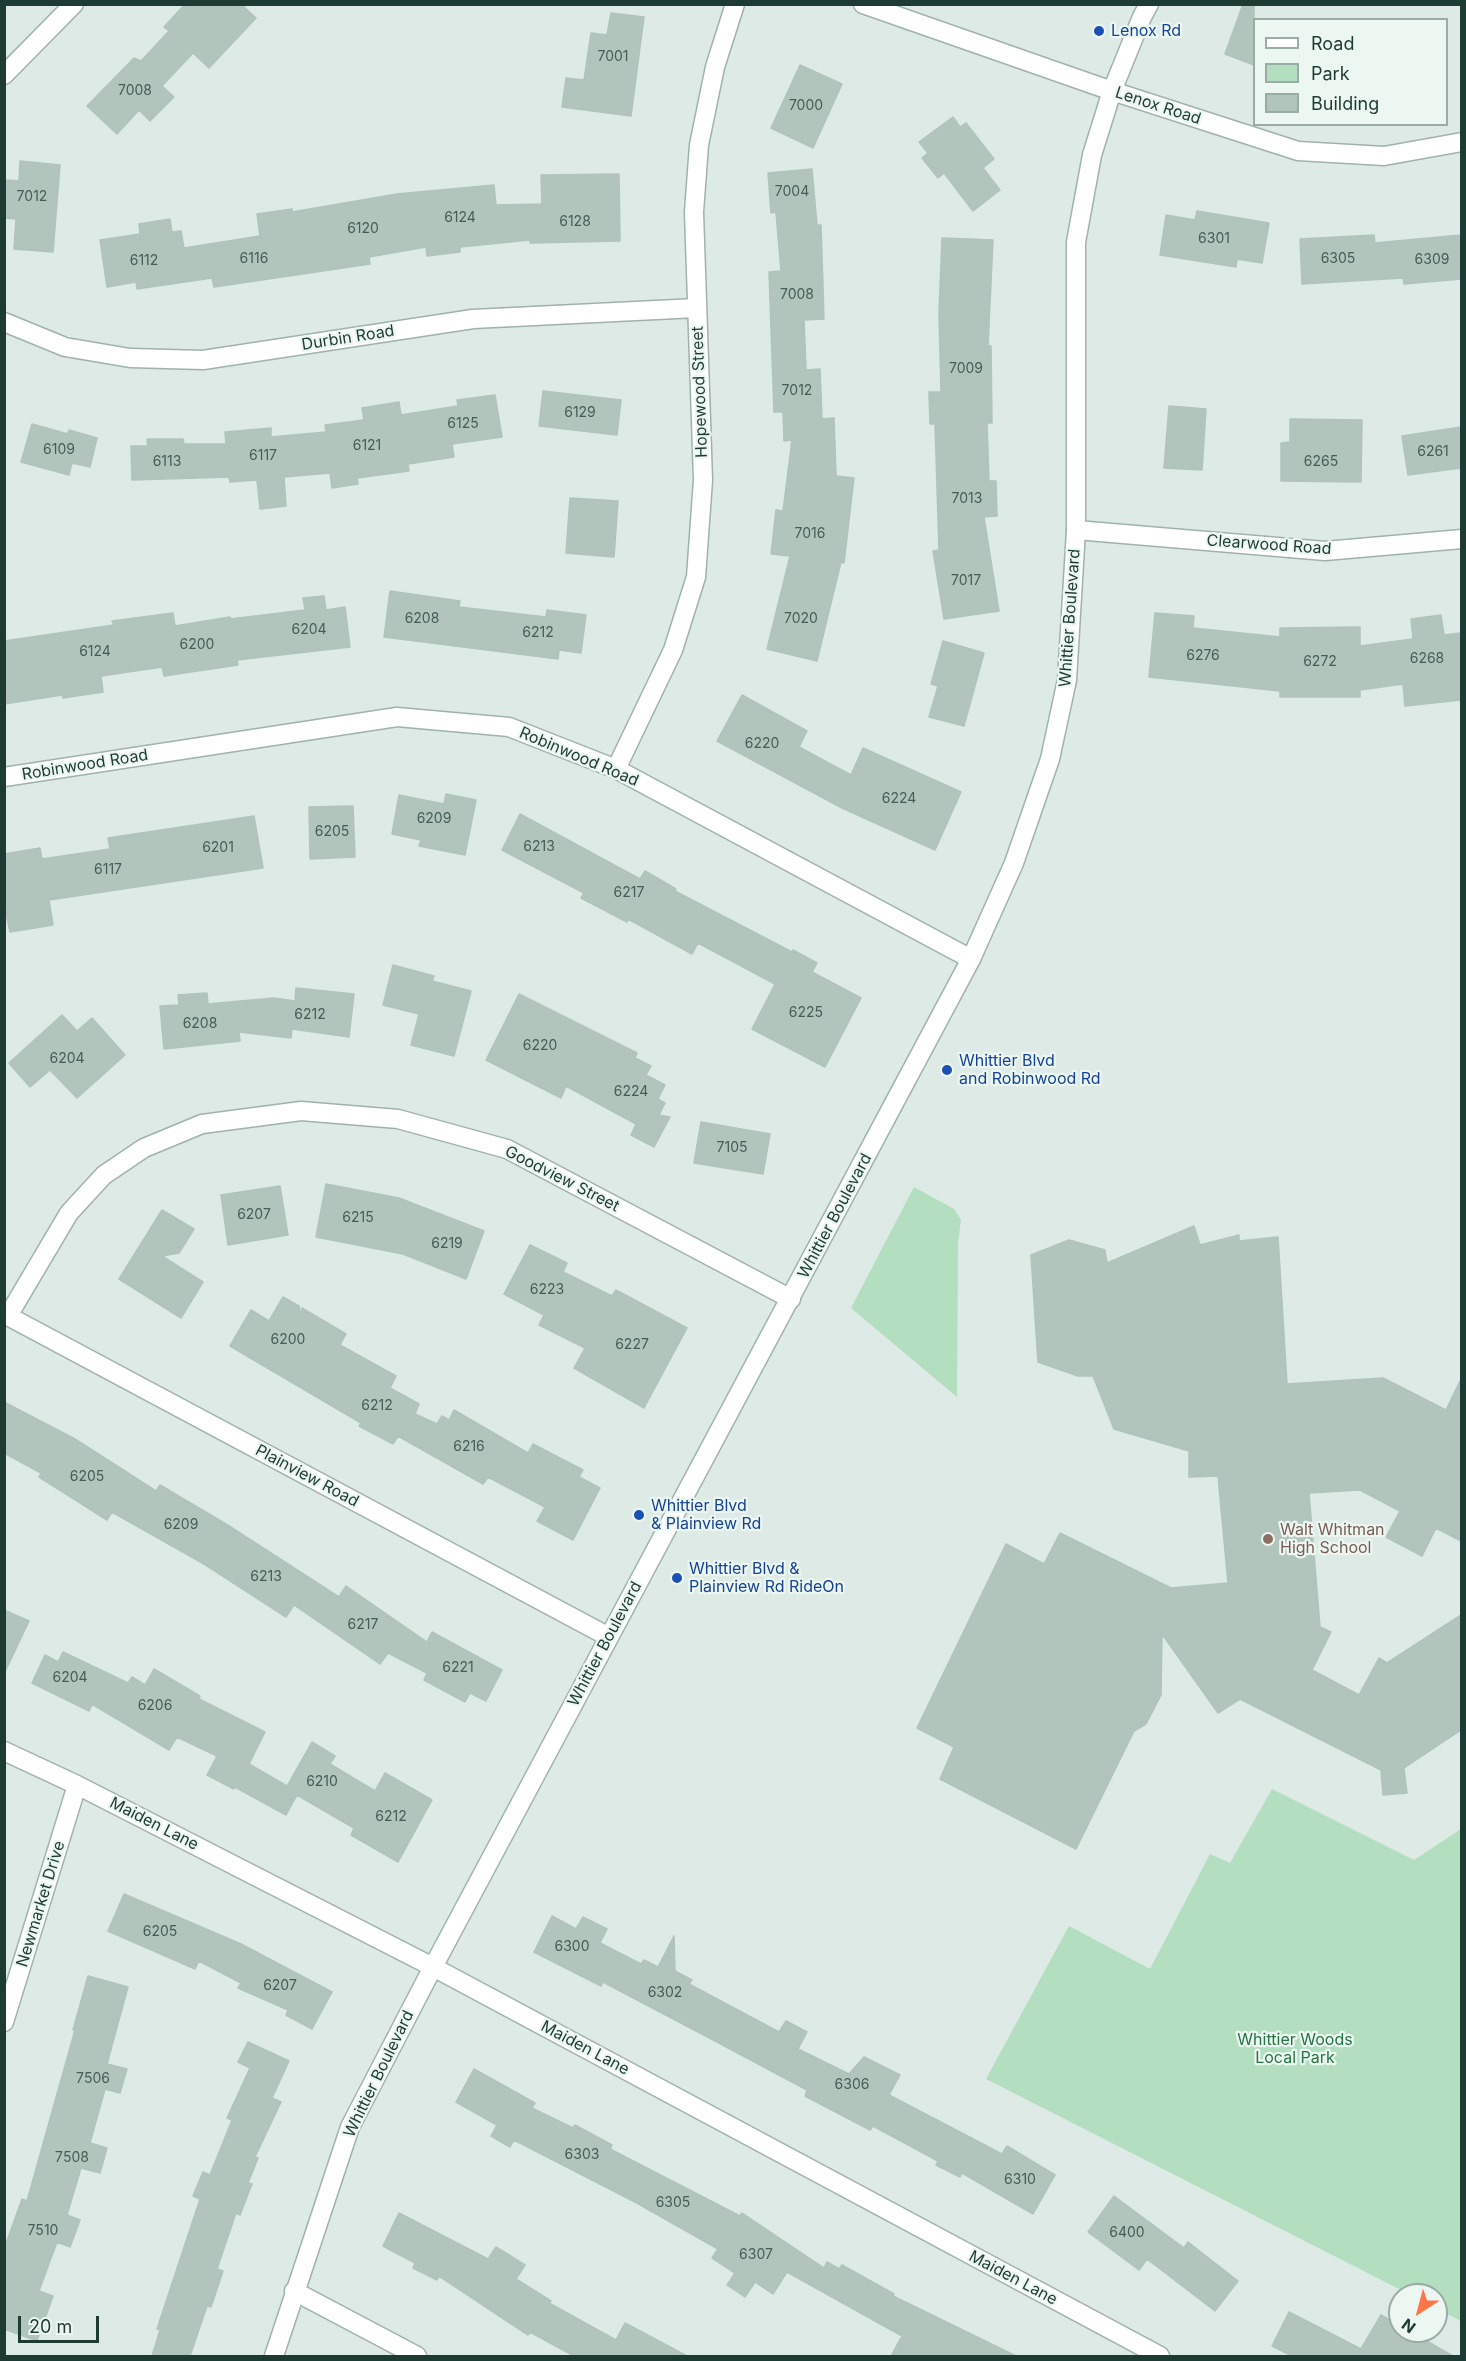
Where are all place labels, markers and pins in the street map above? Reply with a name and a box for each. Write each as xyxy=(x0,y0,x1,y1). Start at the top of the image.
place label: Lenox Rd xyxy=(1111,21,1181,41)
marker: Lenox Rd xyxy=(1092,24,1106,38)
place label: Whittier Blvd and Robinwood Rd xyxy=(959,1051,1101,1089)
marker: Whittier Blvd and Robinwood Rd xyxy=(940,1063,954,1077)
place label: Whittier Blvd & Plainview Rd xyxy=(651,1496,761,1534)
marker: Whittier Blvd & Plainview Rd xyxy=(632,1508,646,1522)
place label: Walt Whitman High School xyxy=(1280,1520,1385,1558)
marker: Walt Whitman High School xyxy=(1261,1532,1275,1546)
place label: Whittier Blvd & Plainview Rd RideOn xyxy=(689,1559,844,1597)
marker: Whittier Blvd & Plainview Rd RideOn xyxy=(670,1571,684,1585)

